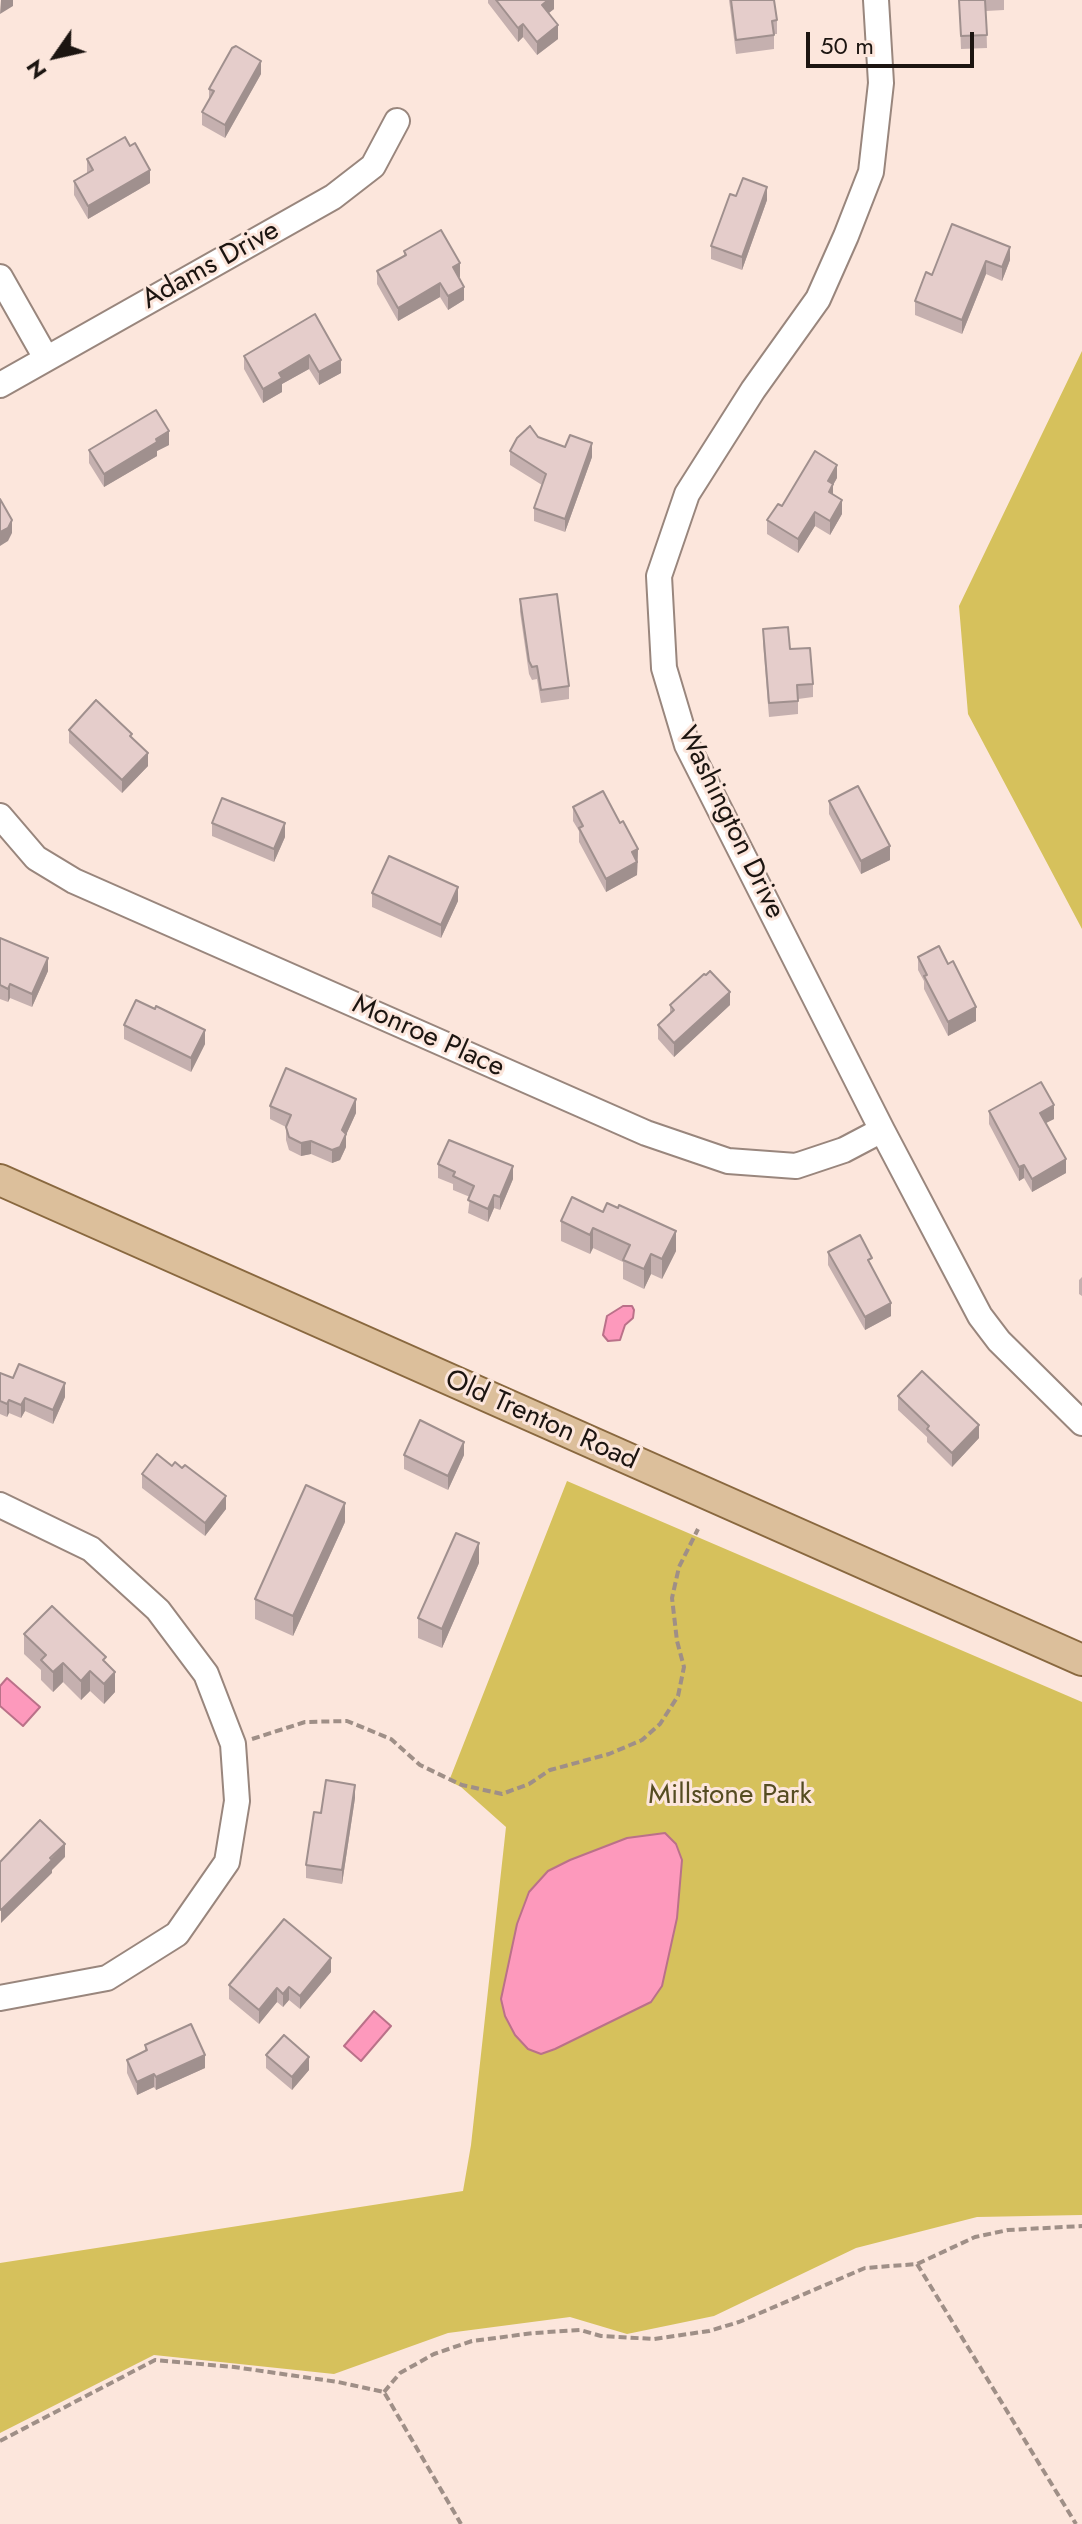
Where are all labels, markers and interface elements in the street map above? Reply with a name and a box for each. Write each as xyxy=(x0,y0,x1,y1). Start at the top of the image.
north arrow xyxy=(16,16,96,96)
scale bar xyxy=(810,16,978,66)
text: 50 m xyxy=(820,28,874,63)
text: N xyxy=(18,53,54,86)
street label: Adams Drive xyxy=(137,215,285,317)
street label: Washington Drive xyxy=(669,721,791,925)
street label: Monroe Place xyxy=(347,989,509,1085)
street label: Old Trenton Road xyxy=(439,1363,643,1479)
park label: Millstone Park xyxy=(648,1779,812,1813)

